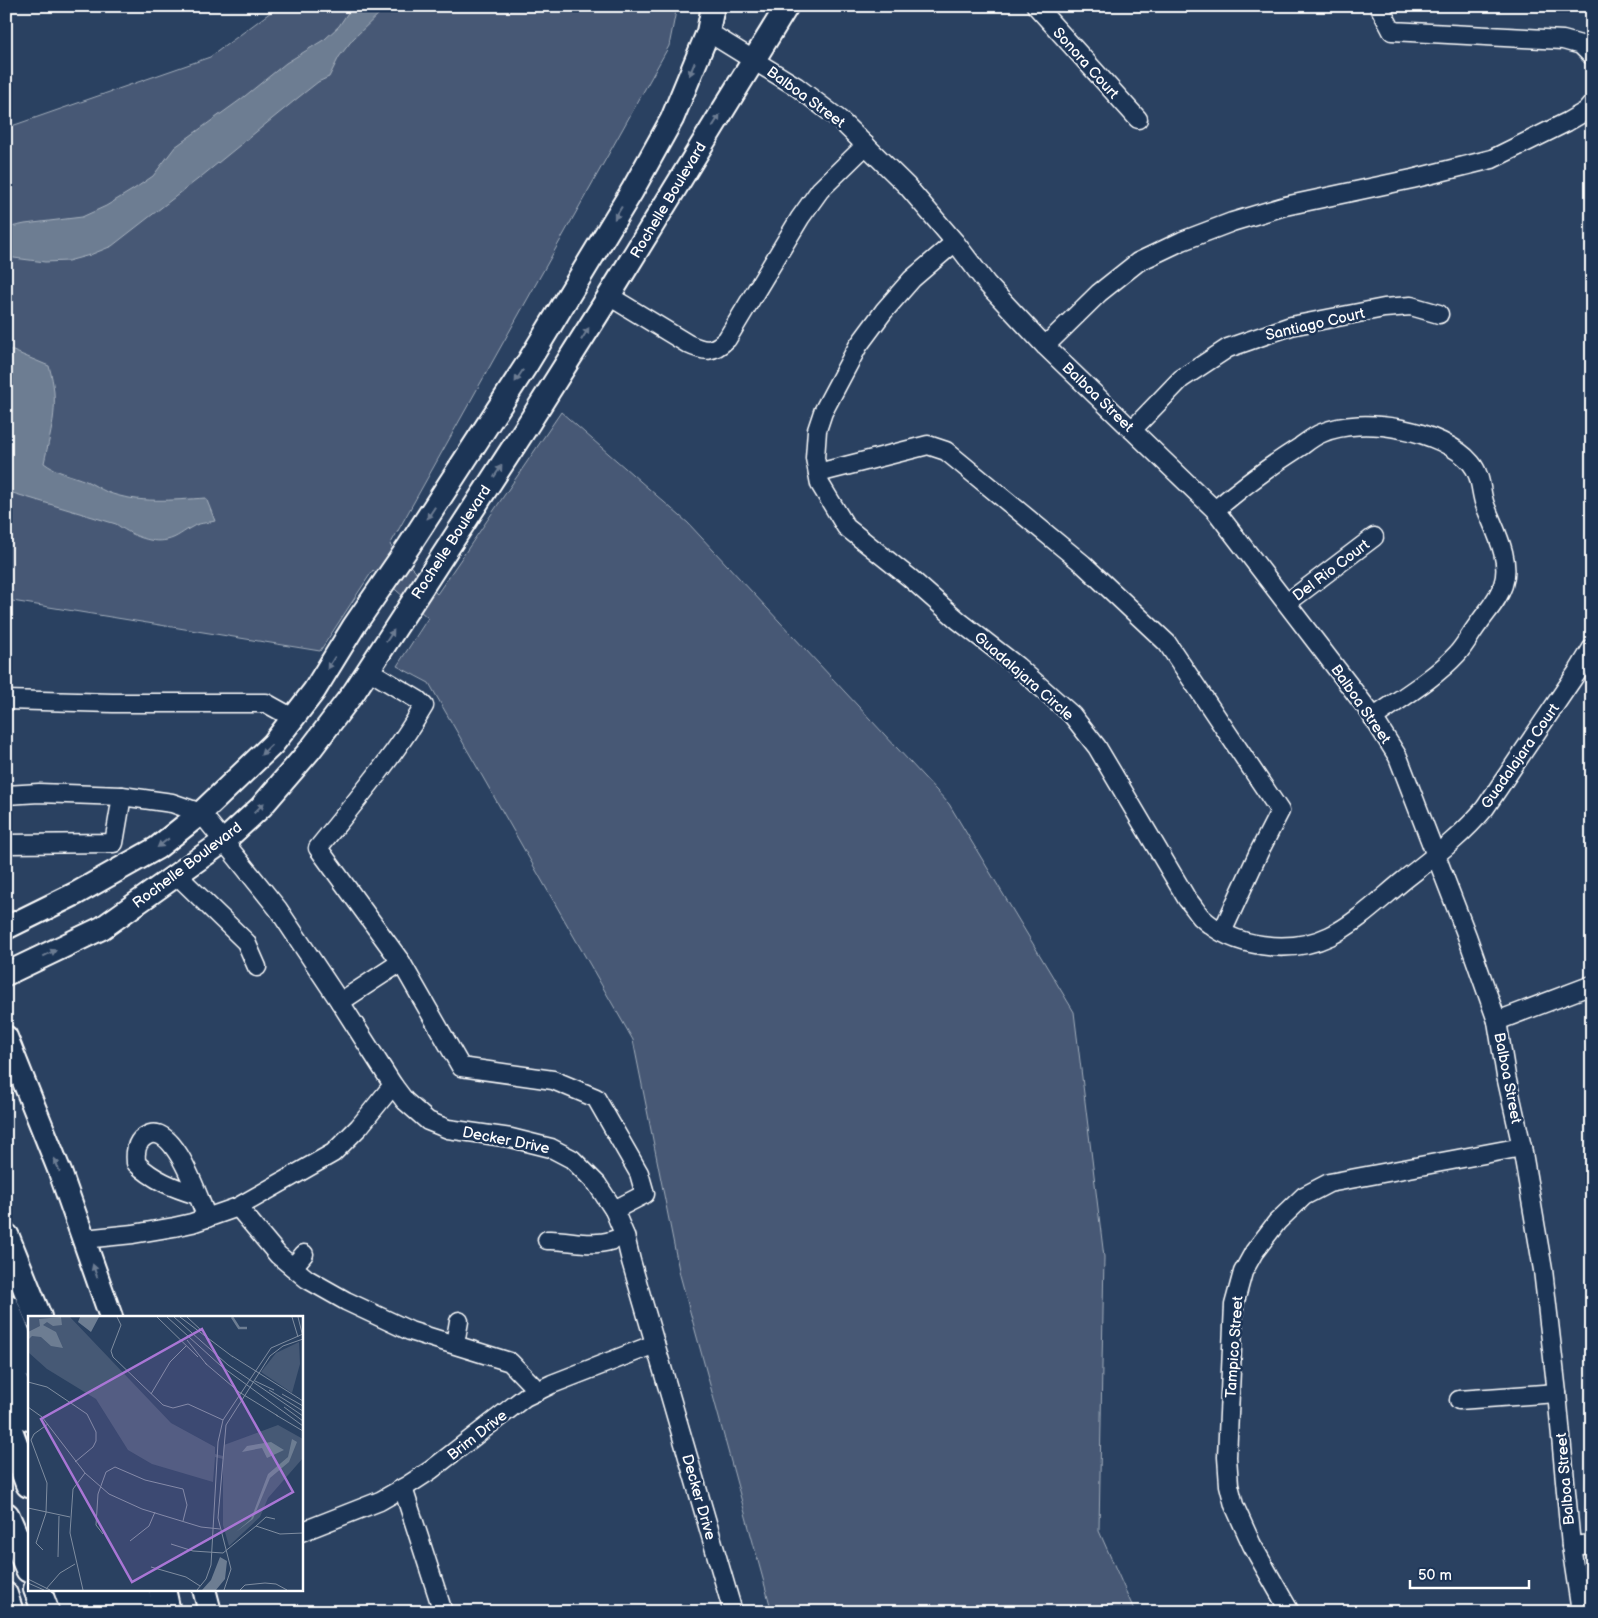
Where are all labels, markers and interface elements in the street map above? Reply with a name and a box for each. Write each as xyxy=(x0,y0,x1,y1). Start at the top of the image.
street label: Sonora Court xyxy=(1049,24,1123,103)
one-way arrow xyxy=(688,62,696,76)
street label: Balboa Street xyxy=(763,63,849,133)
one-way arrow xyxy=(711,114,720,128)
street label: Rochelle Boulevard xyxy=(626,139,711,262)
one-way arrow xyxy=(614,207,623,220)
street label: Santiago Court xyxy=(1264,304,1367,345)
one-way arrow xyxy=(581,328,590,341)
street label: Balboa Street xyxy=(1058,358,1138,437)
one-way arrow xyxy=(514,370,524,383)
one-way arrow xyxy=(493,464,502,478)
street label: Rochelle Boulevard xyxy=(407,482,495,603)
one-way arrow xyxy=(426,506,435,519)
street label: Del Rio Court xyxy=(1289,535,1374,605)
street label: Guadalajara Circle xyxy=(970,628,1078,725)
one-way arrow xyxy=(385,630,394,643)
one-way arrow xyxy=(326,656,336,669)
street label: Balboa Street xyxy=(1326,661,1395,748)
street label: Guadalajara Court xyxy=(1477,700,1564,813)
one-way arrow xyxy=(261,744,273,756)
one-way arrow xyxy=(253,802,265,814)
street label: Rochelle Boulevard xyxy=(129,818,246,913)
one-way arrow xyxy=(156,838,169,848)
one-way arrow xyxy=(43,949,57,957)
street label: Balboa Street xyxy=(1489,1031,1526,1126)
street label: Decker Drive xyxy=(461,1123,551,1158)
one-way arrow xyxy=(53,1157,61,1172)
one-way arrow xyxy=(91,1263,99,1278)
street label: Tampico Street xyxy=(1221,1295,1248,1399)
inset map xyxy=(28,1316,302,1590)
street label: Brim Drive xyxy=(444,1406,511,1465)
street label: Balboa Street xyxy=(1552,1432,1579,1526)
street label: Decker Drive xyxy=(677,1452,720,1542)
scale bar xyxy=(1410,1558,1529,1590)
text: 50 m xyxy=(1418,1566,1452,1585)

